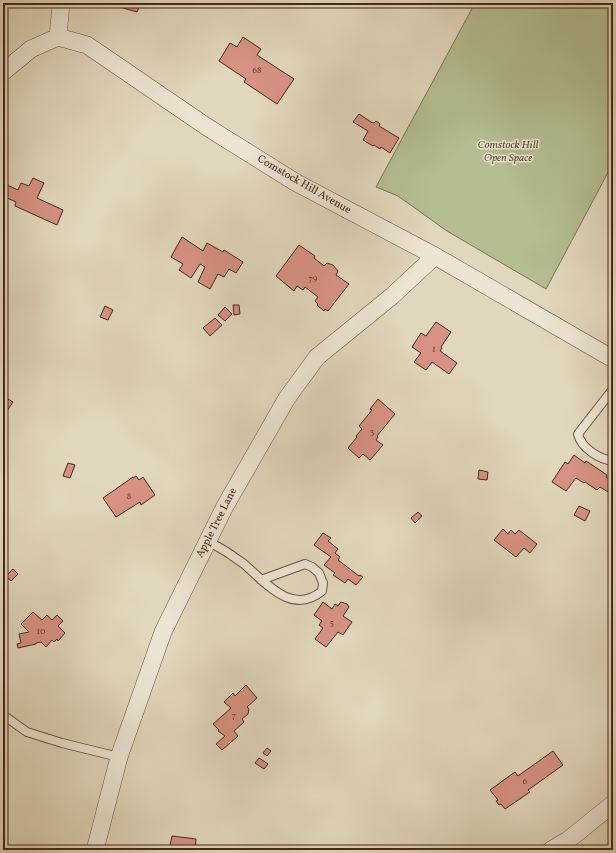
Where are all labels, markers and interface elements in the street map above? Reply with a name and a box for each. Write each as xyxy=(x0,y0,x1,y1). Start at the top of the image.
house number: 68 xyxy=(252,64,262,77)
park label: Comstock Hill Open Space xyxy=(478,138,539,166)
street label: Comstock Hill Avenue xyxy=(254,152,354,218)
house number: 79 xyxy=(309,272,318,285)
house number: 1 xyxy=(432,343,436,356)
house number: 3 xyxy=(370,425,375,438)
street label: Apple Tree Lane xyxy=(193,485,241,561)
house number: 8 xyxy=(127,490,132,503)
house number: 5 xyxy=(330,616,334,629)
house number: 10 xyxy=(37,625,46,638)
house number: 7 xyxy=(232,709,236,722)
house number: 6 xyxy=(523,775,528,788)

